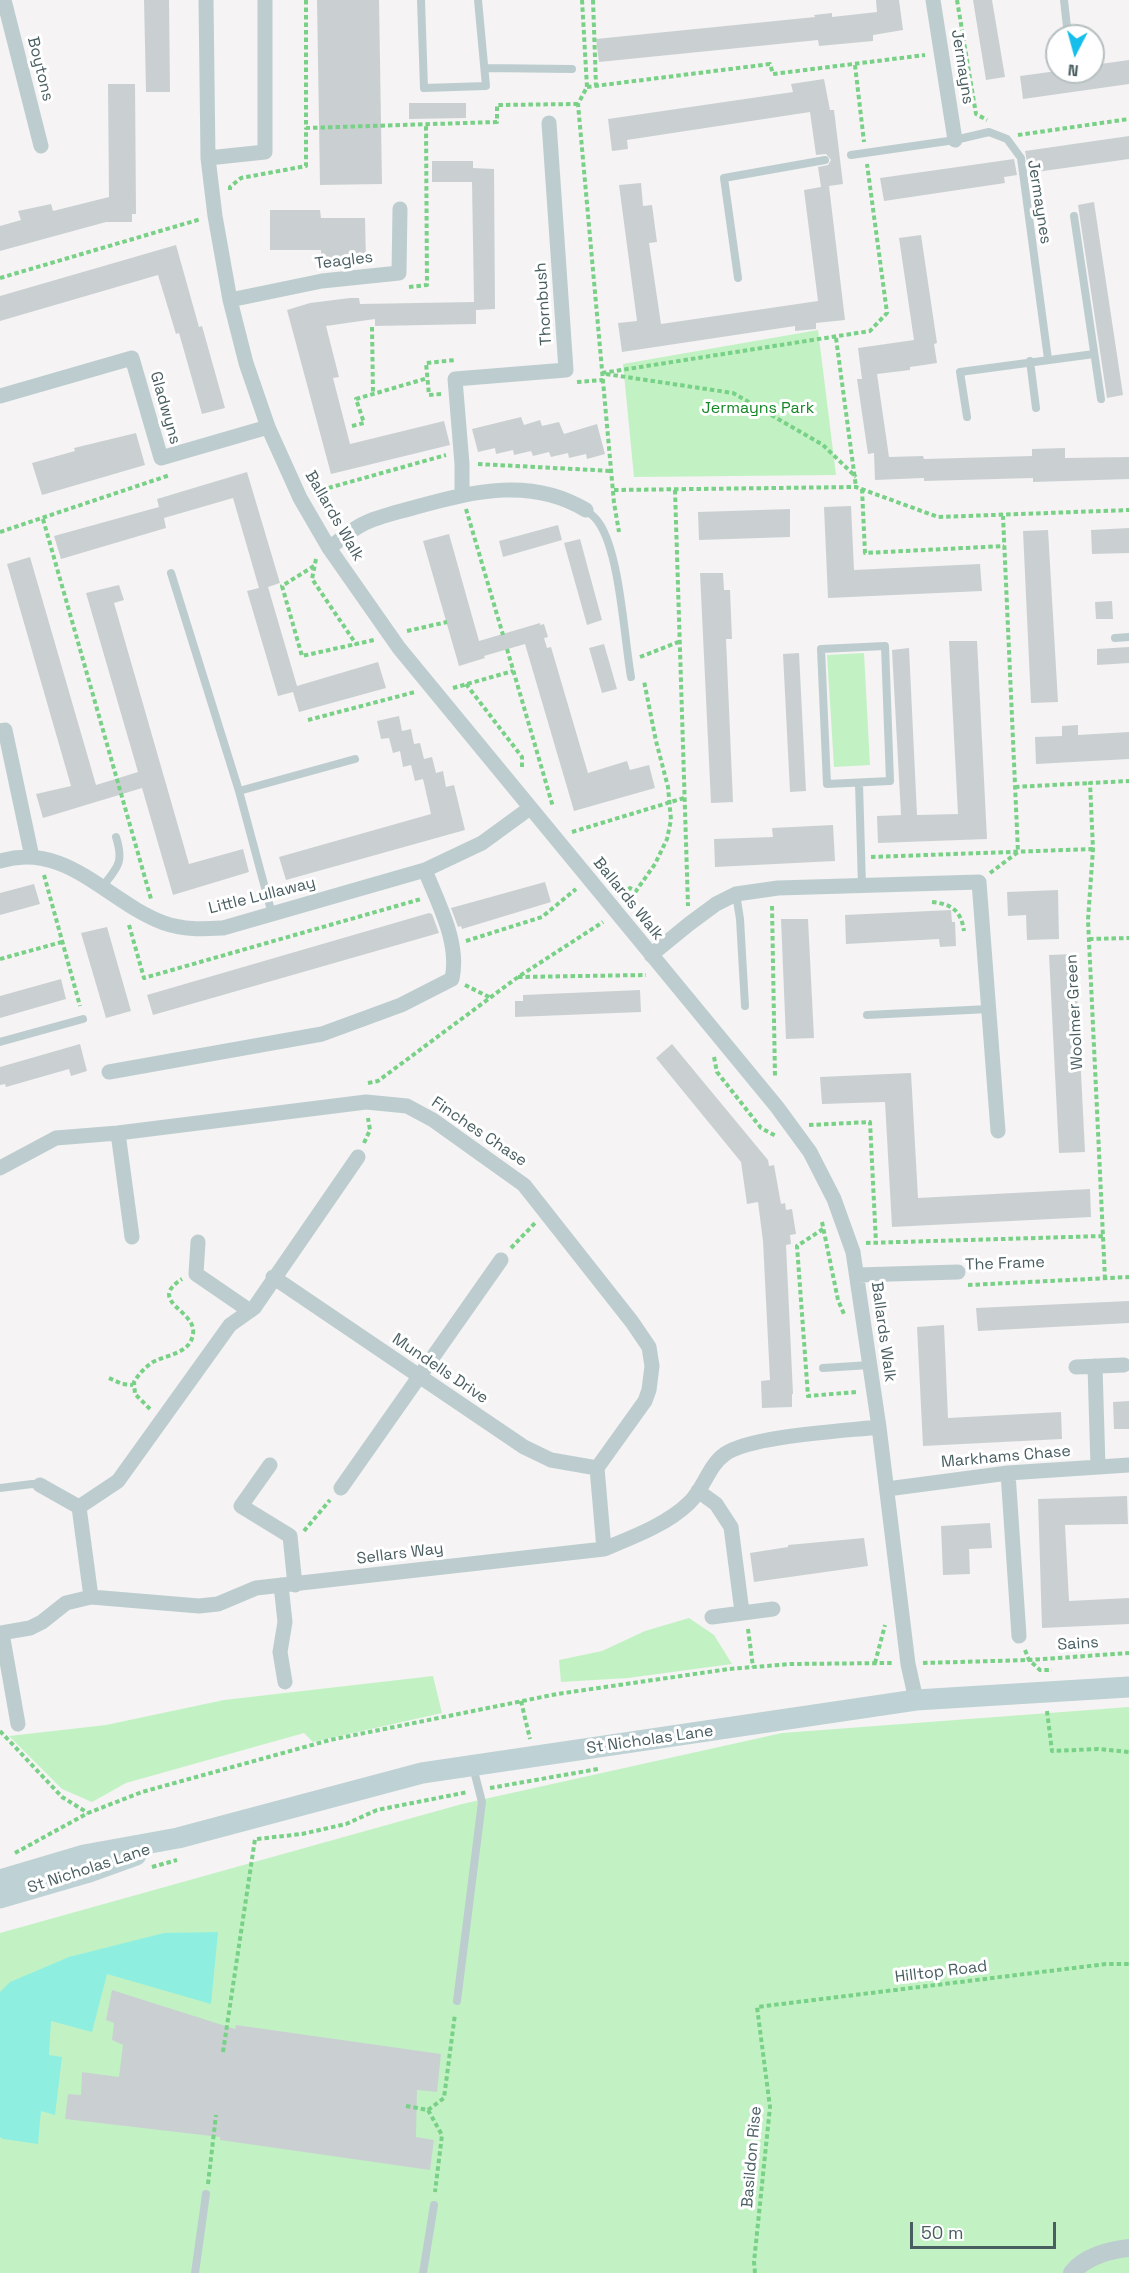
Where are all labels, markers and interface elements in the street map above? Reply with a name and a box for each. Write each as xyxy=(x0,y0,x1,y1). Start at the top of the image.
north arrow xyxy=(1045,24,1105,84)
street label: Jermayns xyxy=(947,28,977,106)
street label: Boytons xyxy=(23,35,57,103)
text: N xyxy=(1067,59,1080,81)
street label: Jermaynes xyxy=(1023,159,1055,245)
street label: Teagles xyxy=(314,248,374,274)
street label: Thornbush xyxy=(532,262,556,346)
street label: Gladwyns xyxy=(145,369,185,447)
park label: Jermayns Park xyxy=(702,399,814,419)
street label: Ballards Walk xyxy=(300,467,368,565)
street label: Ballards Walk xyxy=(589,854,667,944)
street label: Little Lullaway xyxy=(207,873,317,919)
street label: Woolmer Green xyxy=(1062,954,1088,1070)
street label: Finches Chase xyxy=(428,1093,530,1171)
street label: The Frame xyxy=(965,1253,1045,1275)
street label: Ballards Walk xyxy=(866,1281,900,1383)
street label: Mundells Drive xyxy=(388,1330,492,1408)
street label: Markhams Chase xyxy=(940,1442,1072,1472)
street label: Sellars Way xyxy=(355,1539,445,1569)
street label: Sains xyxy=(1057,1633,1099,1655)
street label: St Nicholas Lane xyxy=(585,1722,715,1758)
street label: St Nicholas Lane xyxy=(25,1840,153,1898)
street label: Hilltop Road xyxy=(894,1957,988,1987)
street label: Basildon Rise xyxy=(738,2105,766,2209)
scale bar xyxy=(913,2210,1058,2248)
text: 50 m xyxy=(921,2221,963,2244)

